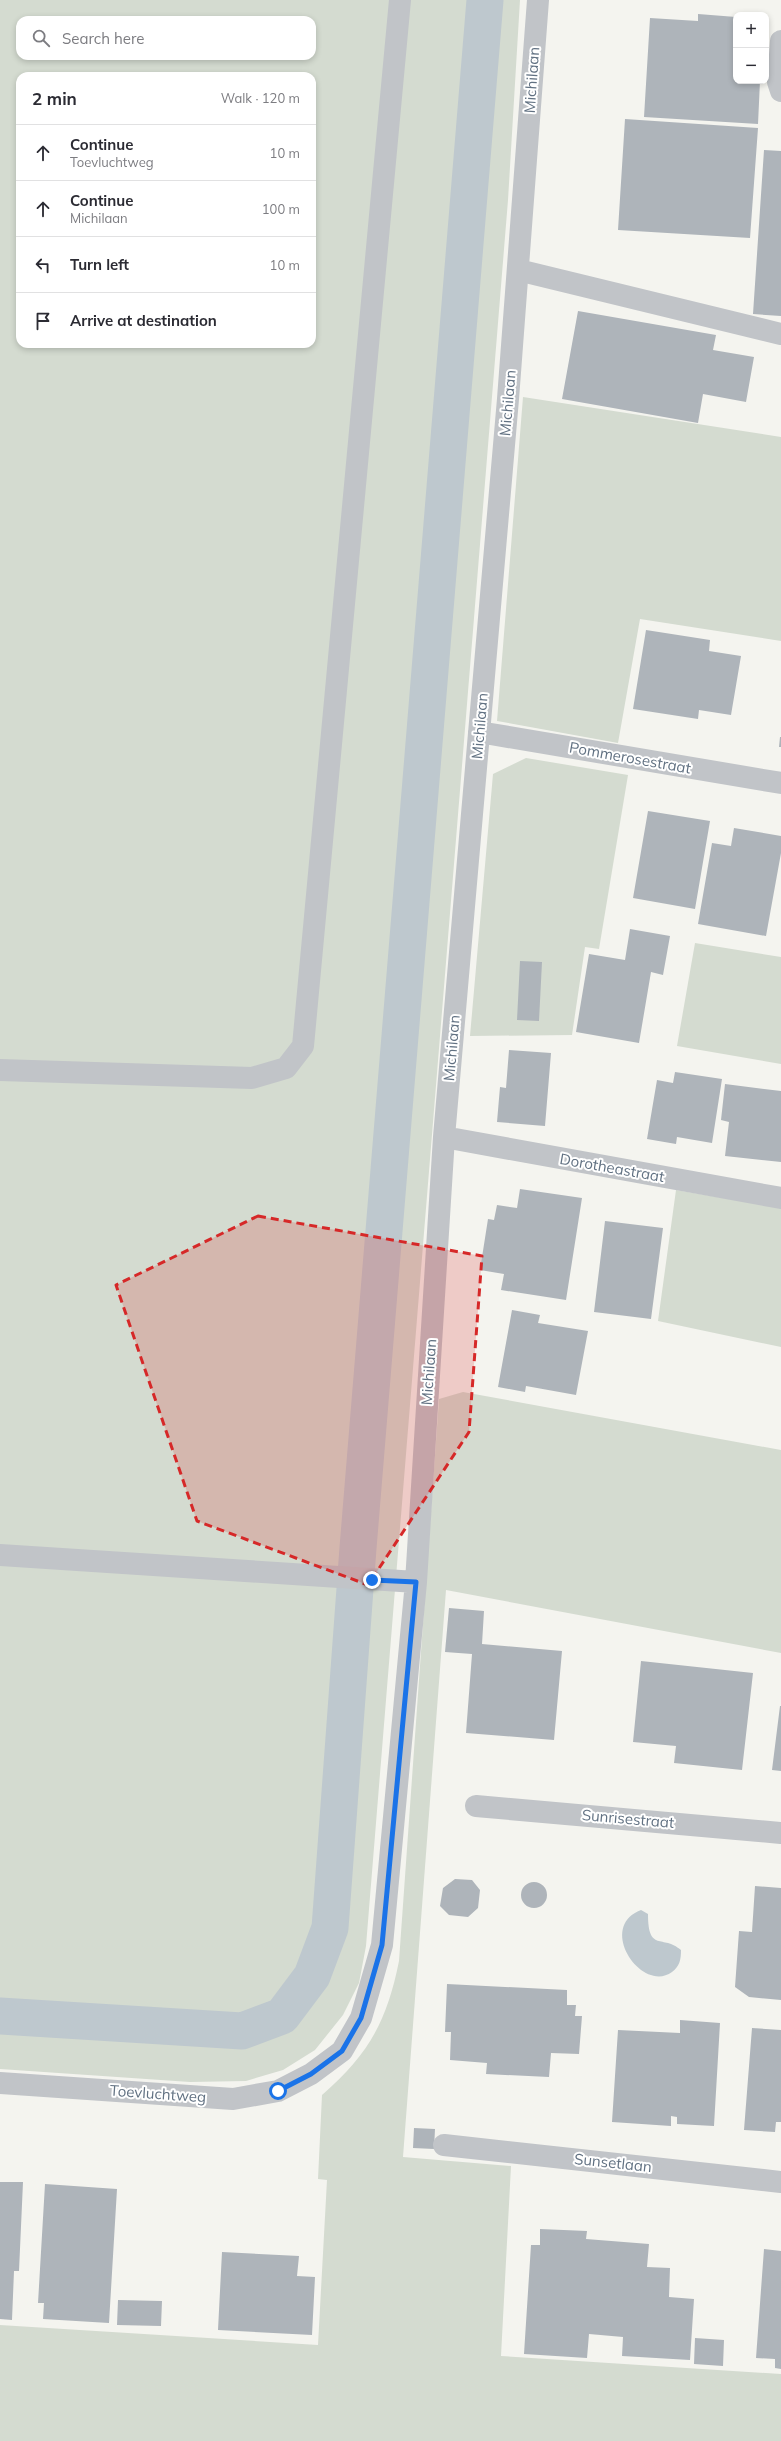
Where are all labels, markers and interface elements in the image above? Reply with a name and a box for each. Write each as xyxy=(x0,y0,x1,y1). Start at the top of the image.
map controls xyxy=(733,12,769,84)
button: + xyxy=(733,12,769,48)
search box xyxy=(16,16,316,60)
icon: search xyxy=(30,27,52,49)
text: Search here xyxy=(62,29,144,48)
street label: Michilaan xyxy=(520,46,543,114)
button: − xyxy=(733,48,769,84)
text: 2 min xyxy=(32,88,77,109)
text: Walk · 120 m xyxy=(221,90,300,106)
text: Continue xyxy=(70,135,133,154)
icon: ahead xyxy=(32,142,54,164)
text: 10 m xyxy=(270,145,300,161)
text: Toevluchtweg xyxy=(70,154,154,170)
text: Continue xyxy=(70,191,133,210)
icon: ahead xyxy=(32,198,54,220)
text: 100 m xyxy=(262,201,300,217)
text: Michilaan xyxy=(70,210,128,226)
icon: left xyxy=(32,254,54,276)
text: Turn left xyxy=(70,255,129,274)
text: 10 m xyxy=(270,257,300,273)
icon: arrive xyxy=(32,310,54,332)
text: Arrive at destination xyxy=(70,311,217,330)
street label: Michilaan xyxy=(495,369,520,437)
street label: Michilaan xyxy=(467,692,492,760)
street label: Pommerosestraat xyxy=(568,737,692,778)
street label: Michilaan xyxy=(439,1014,464,1082)
street label: Dorotheastraat xyxy=(558,1149,666,1186)
street label: Michilaan xyxy=(417,1338,440,1406)
route end xyxy=(363,1571,381,1589)
street label: Sunrisestraat xyxy=(581,1805,675,1832)
street label: Toevluchtweg xyxy=(109,2081,207,2106)
route start xyxy=(269,2082,287,2100)
street label: Sunsetlaan xyxy=(573,2149,653,2176)

